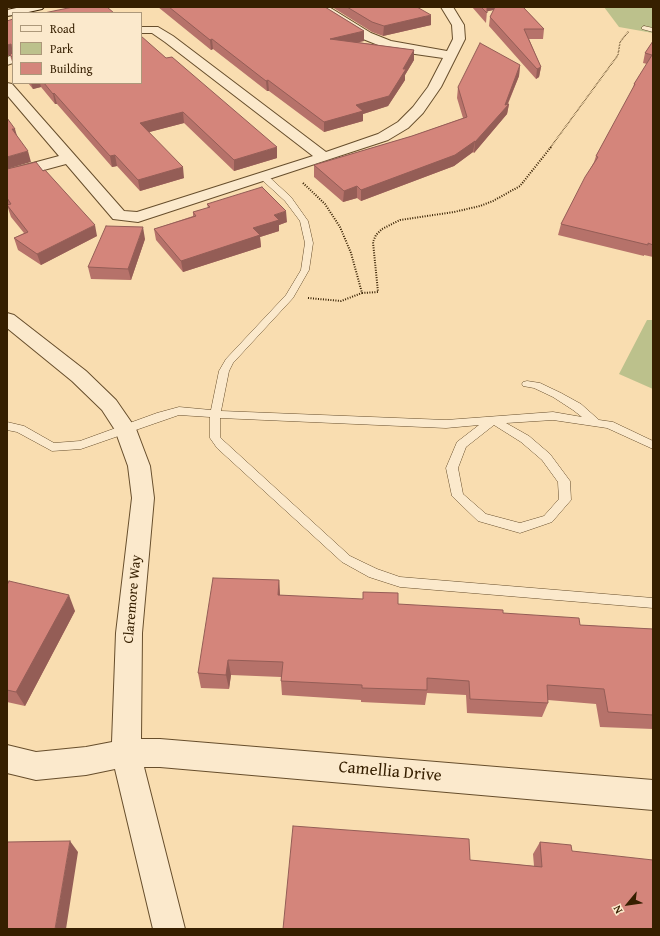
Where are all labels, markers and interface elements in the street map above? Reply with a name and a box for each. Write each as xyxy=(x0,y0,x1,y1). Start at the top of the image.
legend xyxy=(12,12,142,84)
text: Road xyxy=(50,20,75,37)
text: Park xyxy=(50,40,73,57)
text: Building xyxy=(50,60,93,77)
street label: Claremore Way xyxy=(121,554,145,644)
street label: Camellia Drive xyxy=(338,757,442,787)
north arrow xyxy=(608,884,648,924)
text: N xyxy=(609,903,626,917)

